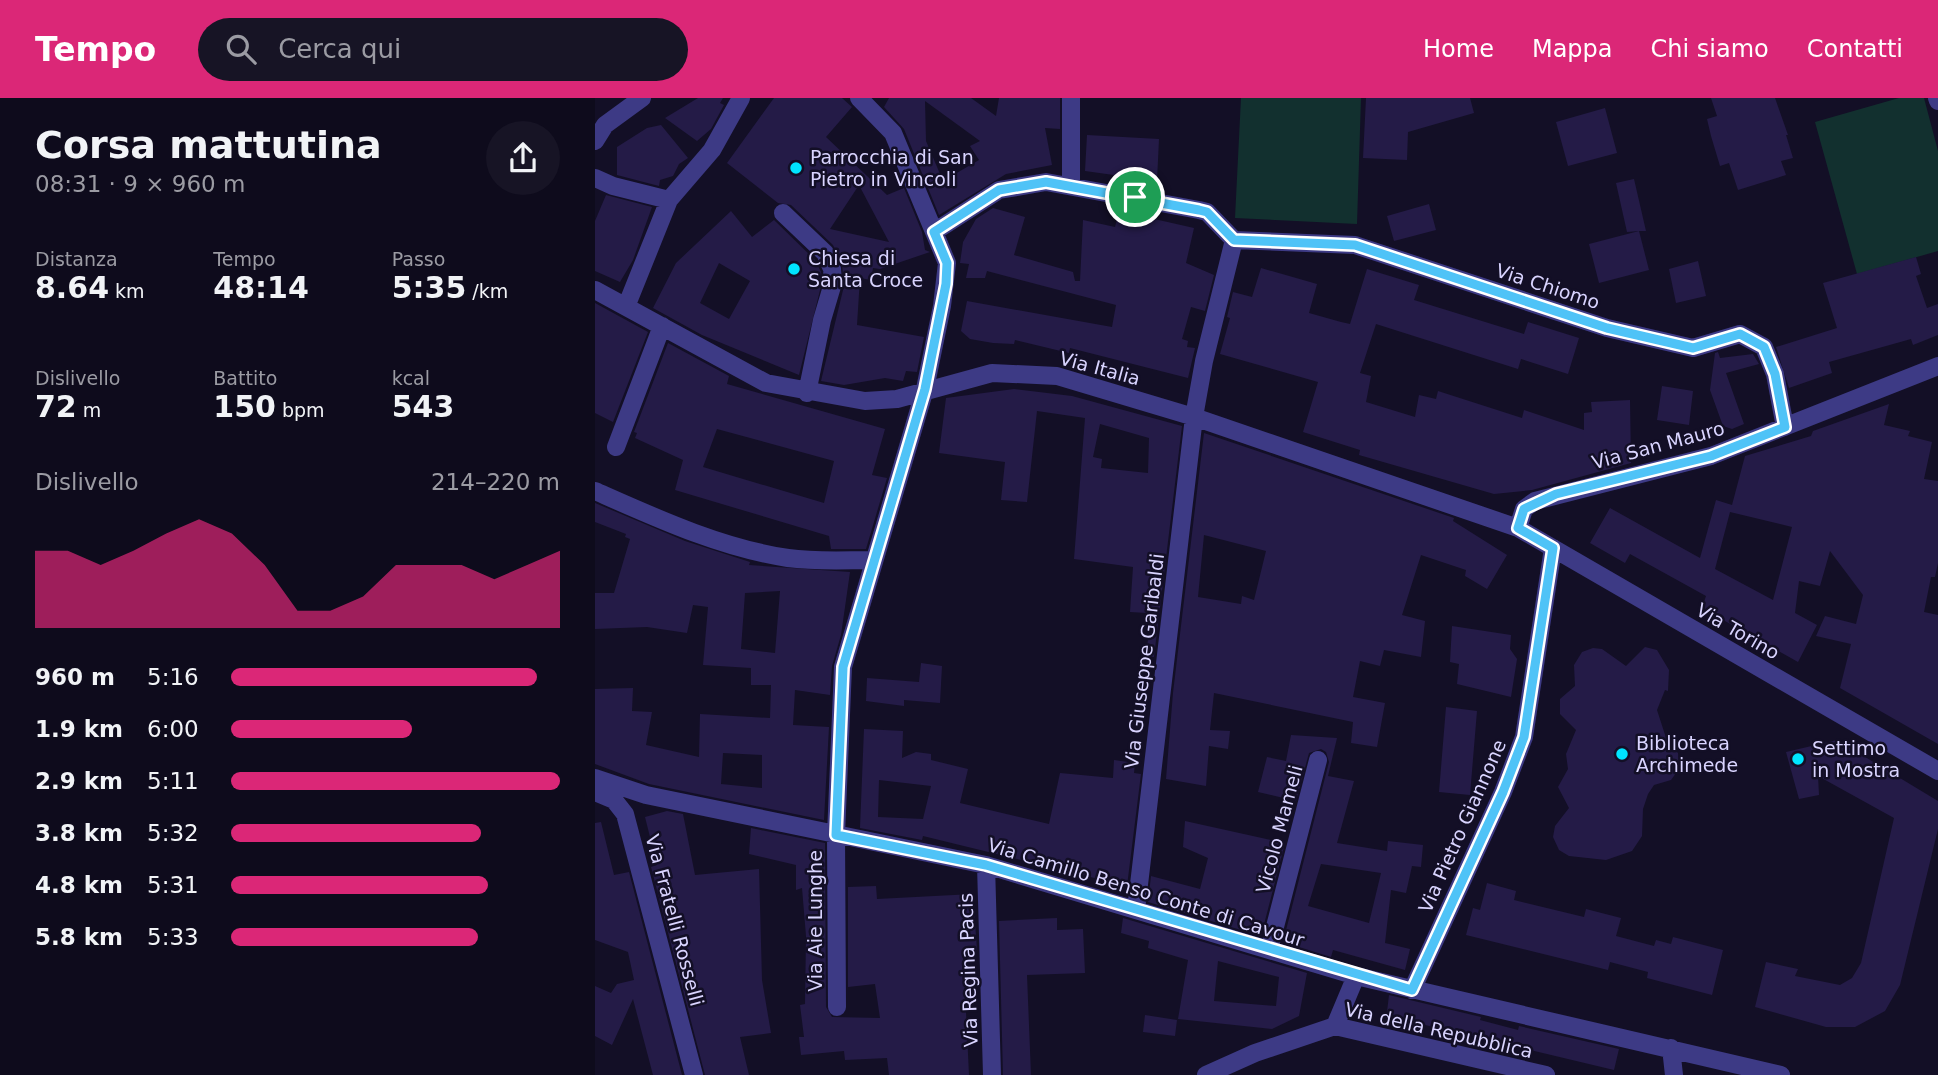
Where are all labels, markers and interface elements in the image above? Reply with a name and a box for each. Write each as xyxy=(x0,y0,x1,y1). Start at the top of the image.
search box xyxy=(198,18,688,81)
text: Tempo xyxy=(35,30,156,69)
icon: search xyxy=(222,30,260,68)
text: Cerca qui xyxy=(278,34,401,64)
text: Home xyxy=(1423,35,1494,63)
text: Mappa xyxy=(1532,35,1613,63)
text: Chi siamo xyxy=(1651,35,1769,63)
text: Contatti xyxy=(1807,35,1903,63)
button: share xyxy=(486,121,560,195)
text: Corsa mattutina xyxy=(35,123,382,167)
place label: Parrocchia di San Pietro in Vincoli xyxy=(810,146,974,190)
marker: Parrocchia di San Pietro in Vincoli xyxy=(788,160,804,176)
pin xyxy=(1105,167,1165,227)
text: 08:31 · 9 × 960 m xyxy=(35,171,245,197)
icon: arrive xyxy=(1116,178,1154,216)
place label: Chiesa di Santa Croce xyxy=(808,247,923,291)
text: Distanza xyxy=(35,248,118,270)
text: Tempo xyxy=(213,248,276,270)
text: Passo xyxy=(392,248,445,270)
street label: Via Chiomo xyxy=(1493,259,1603,313)
marker: Chiesa di Santa Croce xyxy=(786,261,802,277)
text: 8.64 xyxy=(35,270,109,305)
text: 48:14 xyxy=(213,270,309,305)
text: 5:35 xyxy=(392,270,466,305)
text: km xyxy=(109,280,145,302)
text: /km xyxy=(466,280,508,302)
street label: Via Italia xyxy=(1057,347,1143,389)
text: Dislivello xyxy=(35,367,120,389)
text: Battito xyxy=(213,367,277,389)
text: kcal xyxy=(392,367,430,389)
text: 72 xyxy=(35,389,77,424)
text: 150 xyxy=(213,389,276,424)
text: 543 xyxy=(392,389,454,424)
text: m xyxy=(77,399,101,421)
text: bpm xyxy=(276,399,325,421)
street label: Via San Mauro xyxy=(1589,417,1727,473)
text: Dislivello xyxy=(35,469,138,495)
text: 214–220 m xyxy=(431,469,560,495)
street label: Via Giuseppe Garibaldi xyxy=(1120,552,1168,770)
street label: Via Torino xyxy=(1693,598,1783,664)
text: 960 m xyxy=(35,664,115,690)
text: 5:16 xyxy=(147,664,199,690)
text: 1.9 km xyxy=(35,716,123,742)
text: 6:00 xyxy=(147,716,199,742)
place label: Biblioteca Archimede xyxy=(1636,732,1738,776)
street label: Via Pietro Giannone xyxy=(1414,736,1510,916)
place label: Settimo in Mostra xyxy=(1812,737,1900,781)
marker: Biblioteca Archimede xyxy=(1614,746,1630,762)
marker: Settimo in Mostra xyxy=(1790,751,1806,767)
street label: Vicolo Mameli xyxy=(1251,763,1307,895)
text: 2.9 km xyxy=(35,768,123,794)
text: 5:11 xyxy=(147,768,199,794)
text: 3.8 km xyxy=(35,820,123,846)
text: 5:32 xyxy=(147,820,199,846)
street label: Via Fratelli Rosselli xyxy=(641,832,709,1008)
street label: Via Camillo Benso Conte di Cavour xyxy=(985,833,1307,951)
street label: Via Aie Lunghe xyxy=(804,850,826,992)
text: 4.8 km xyxy=(35,872,123,898)
text: 5:31 xyxy=(147,872,199,898)
street label: Via Regina Pacis xyxy=(954,892,982,1048)
text: 5.8 km xyxy=(35,924,123,950)
text: 5:33 xyxy=(147,924,199,950)
street label: Via della Repubblica xyxy=(1343,998,1535,1062)

